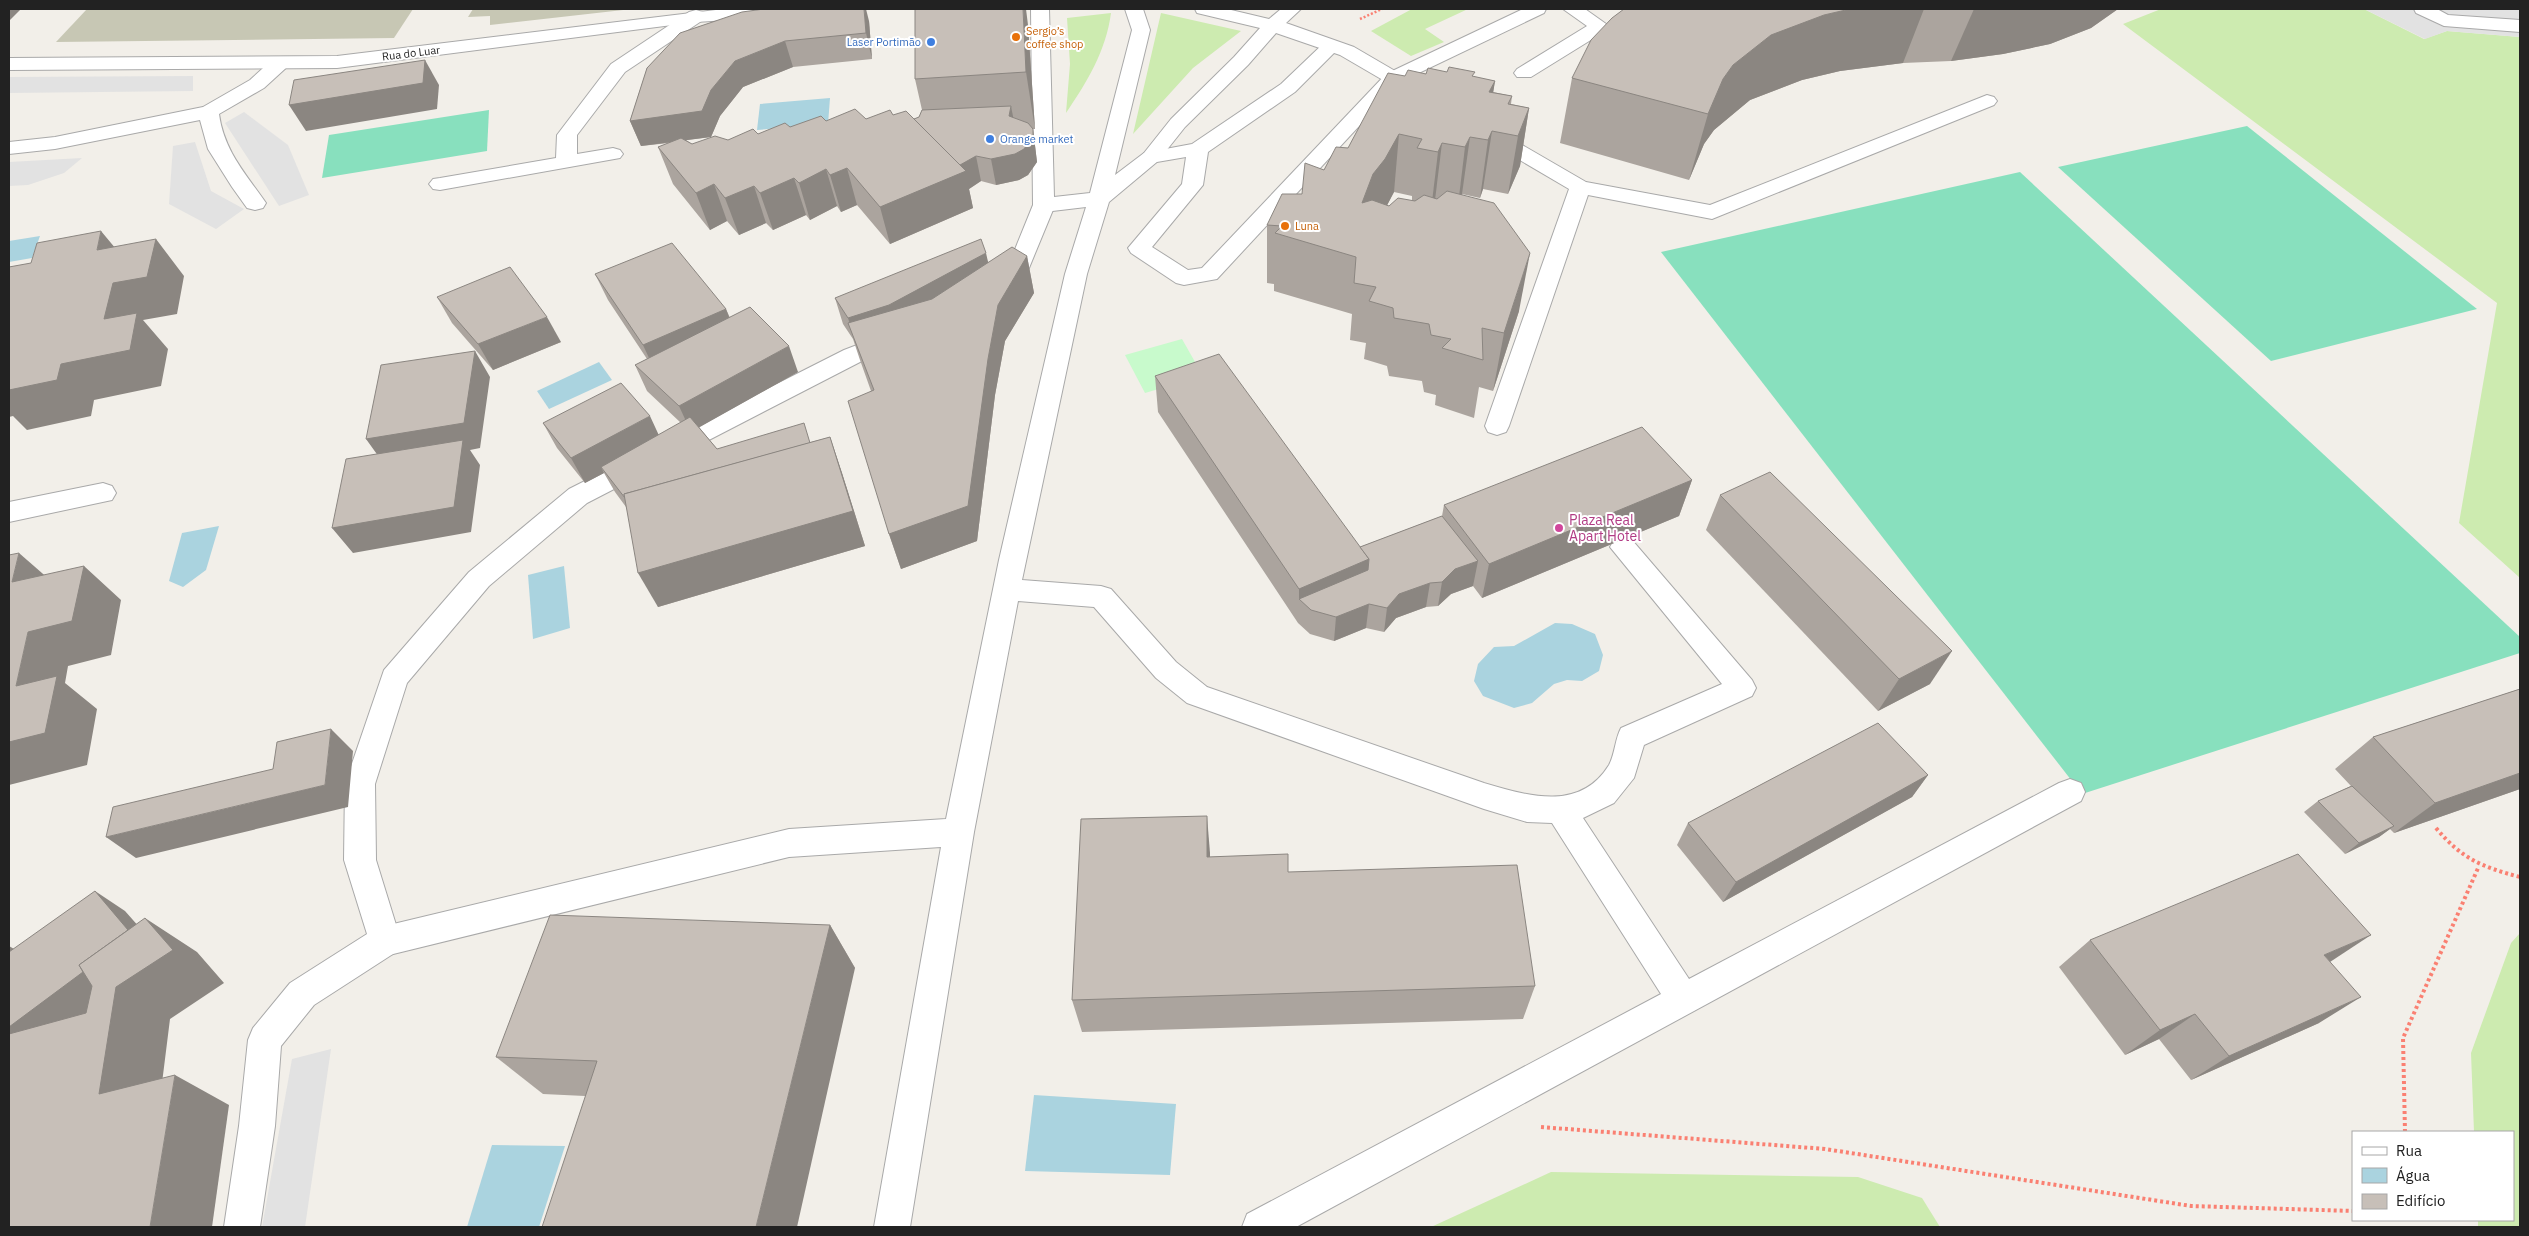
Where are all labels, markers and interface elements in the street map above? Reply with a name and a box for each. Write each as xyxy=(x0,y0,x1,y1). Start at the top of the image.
place label: Sergio’s coffee shop xyxy=(1026,24,1083,51)
marker: Sergio’s coffee shop xyxy=(1010,31,1022,43)
place label: Laser Portimão xyxy=(847,35,921,49)
marker: Laser Portimão xyxy=(925,36,937,48)
street label: Rua do Luar xyxy=(381,42,441,64)
place label: Orange market xyxy=(1000,132,1073,146)
marker: Orange market xyxy=(984,133,996,145)
place label: Luna xyxy=(1295,219,1319,233)
marker: Luna xyxy=(1279,220,1291,232)
place label: Plaza Real Apart Hotel xyxy=(1569,511,1641,545)
marker: Plaza Real Apart Hotel xyxy=(1553,522,1565,534)
legend xyxy=(2352,1131,2514,1221)
text: Rua xyxy=(2396,1141,2422,1160)
text: Água xyxy=(2396,1166,2430,1185)
text: Edifício xyxy=(2396,1191,2445,1210)

